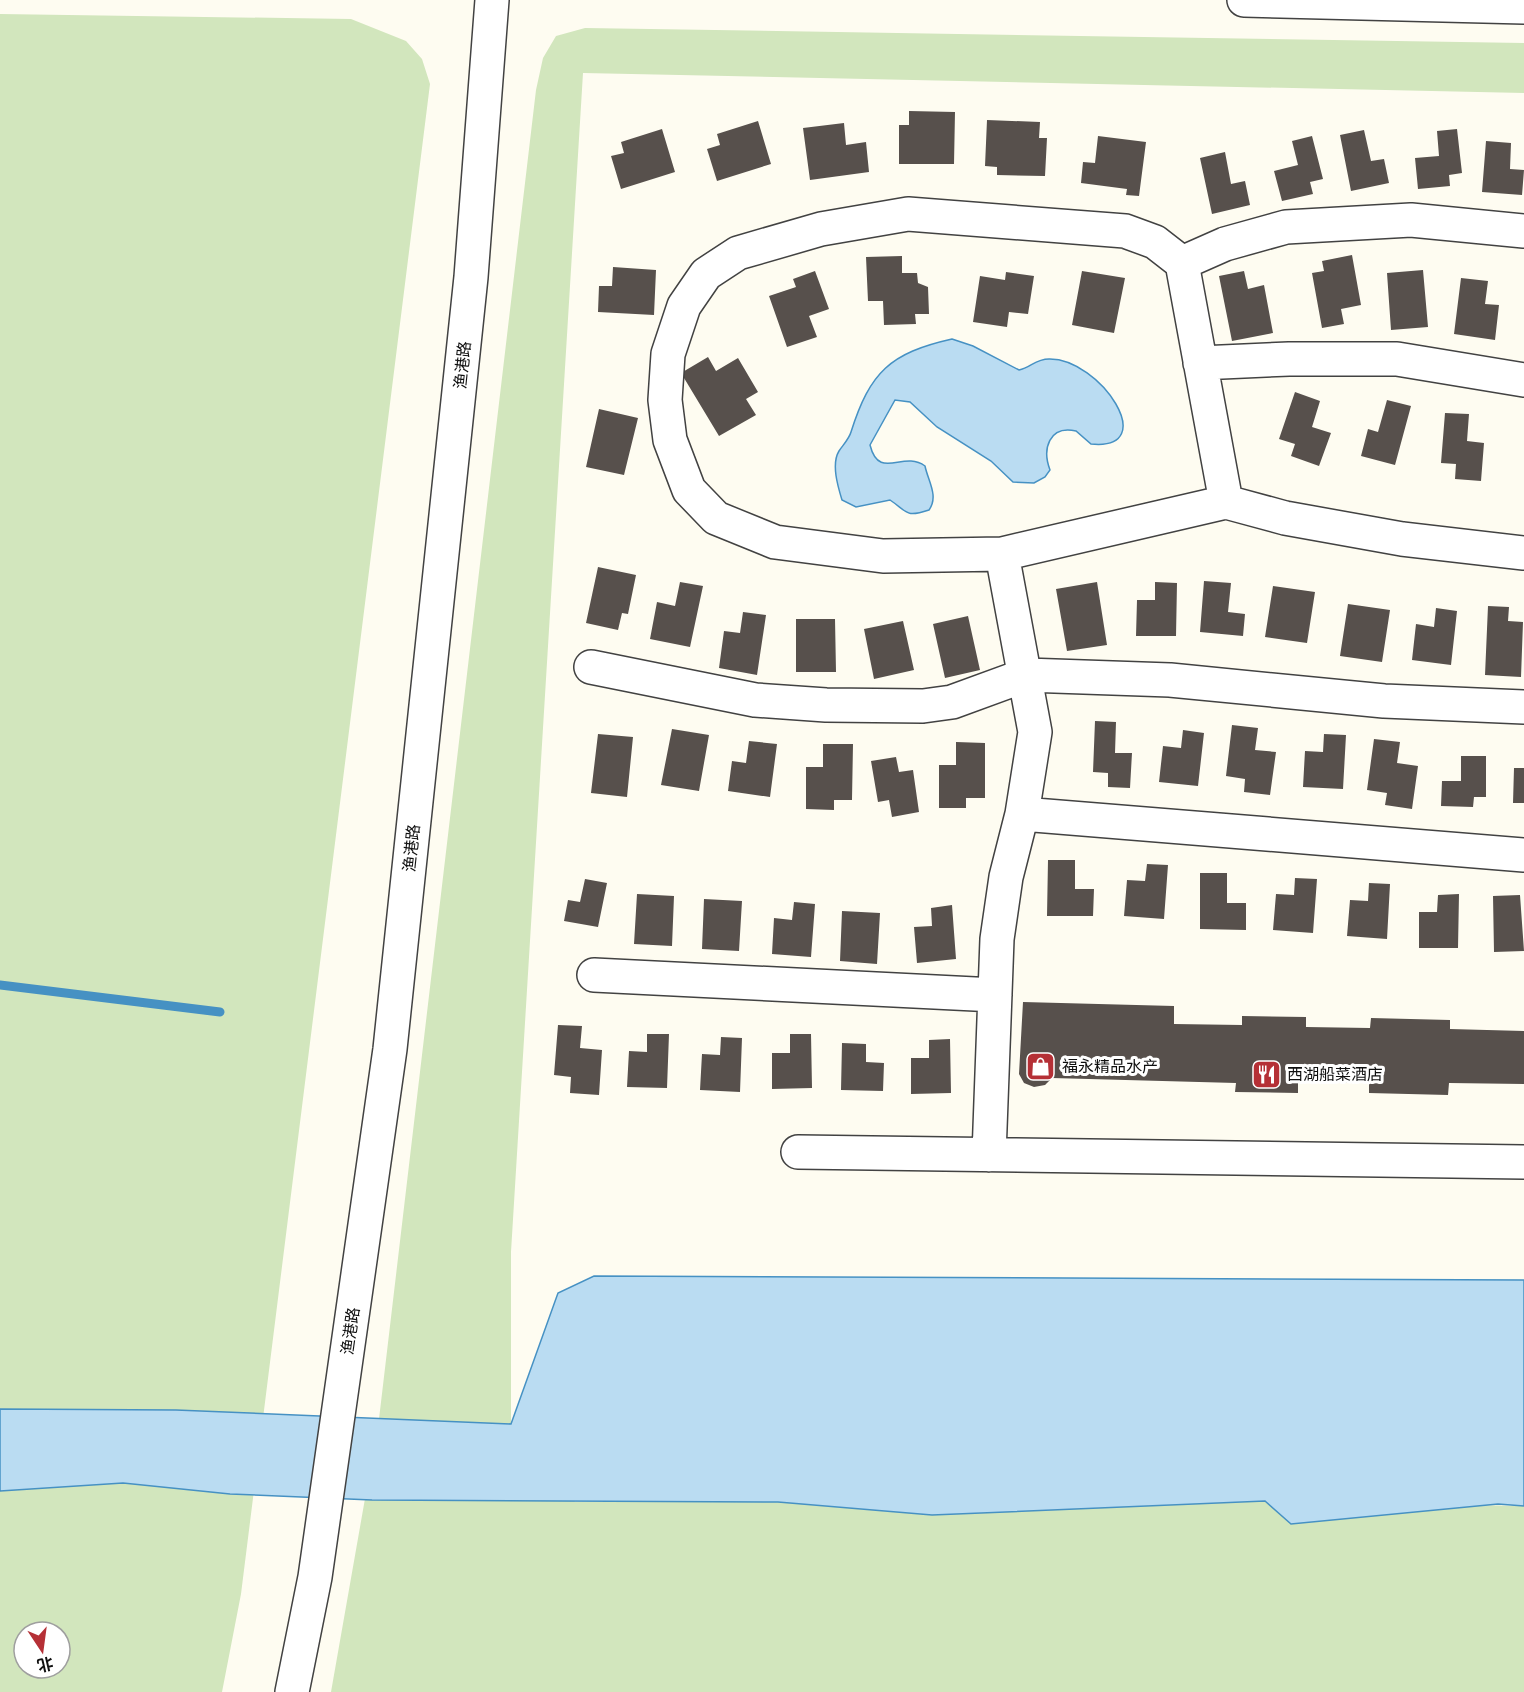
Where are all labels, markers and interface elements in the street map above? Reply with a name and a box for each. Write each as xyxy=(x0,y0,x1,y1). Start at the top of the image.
street label: 渔港路 xyxy=(447,340,475,390)
street label: 渔港路 xyxy=(396,823,424,873)
shop icon: 福永精品水产 xyxy=(1025,1050,1057,1082)
place label: 福永精品水产 xyxy=(1062,1053,1158,1077)
restaurant icon: 西湖船菜酒店 xyxy=(1250,1058,1282,1090)
place label: 西湖船菜酒店 xyxy=(1287,1061,1383,1085)
street label: 渔港路 xyxy=(334,1305,364,1356)
north arrow xyxy=(12,1620,72,1680)
text: 北 xyxy=(35,1652,56,1679)

